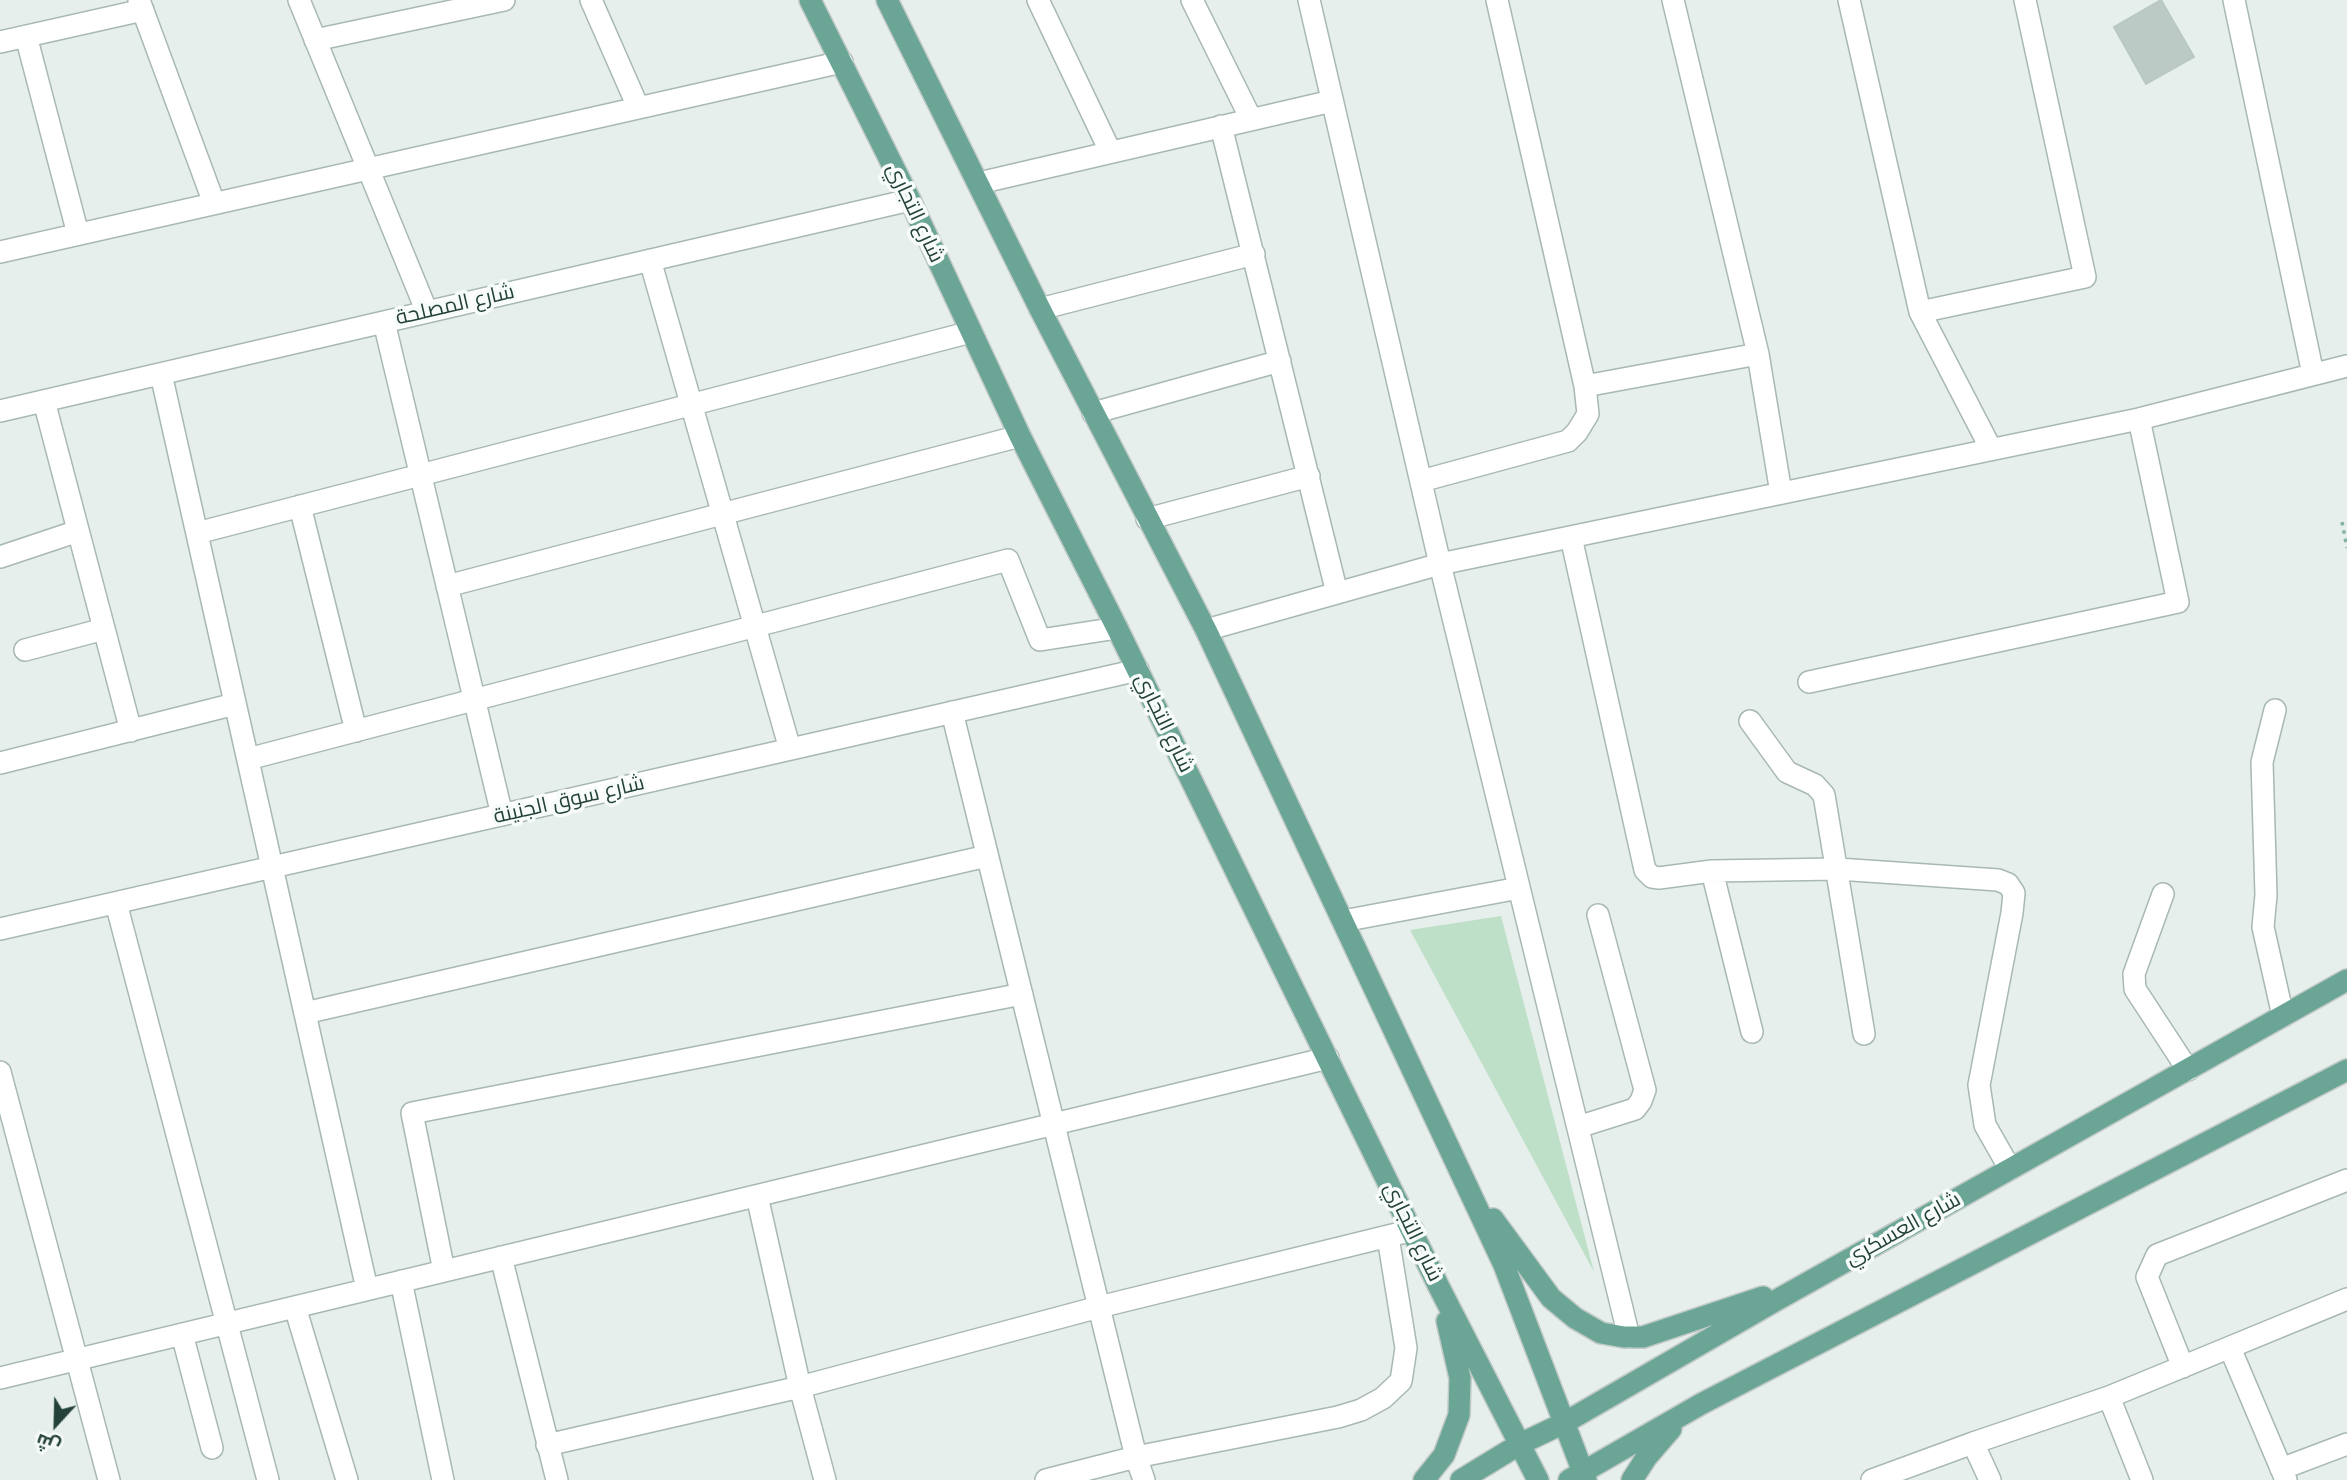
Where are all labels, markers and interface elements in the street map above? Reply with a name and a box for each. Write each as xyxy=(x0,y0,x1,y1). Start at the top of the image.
street label: شارع التجاري xyxy=(881,159,949,267)
street label: شارع المصلحة xyxy=(393,279,517,331)
street label: شارع التجاري xyxy=(1129,669,1199,777)
street label: شارع سوق الجنينة xyxy=(491,770,647,830)
street label: شارع التجاري xyxy=(1378,1178,1448,1286)
street label: شارع العسكري xyxy=(1841,1187,1965,1271)
north arrow xyxy=(21,1389,91,1459)
text: ش xyxy=(32,1429,64,1459)

